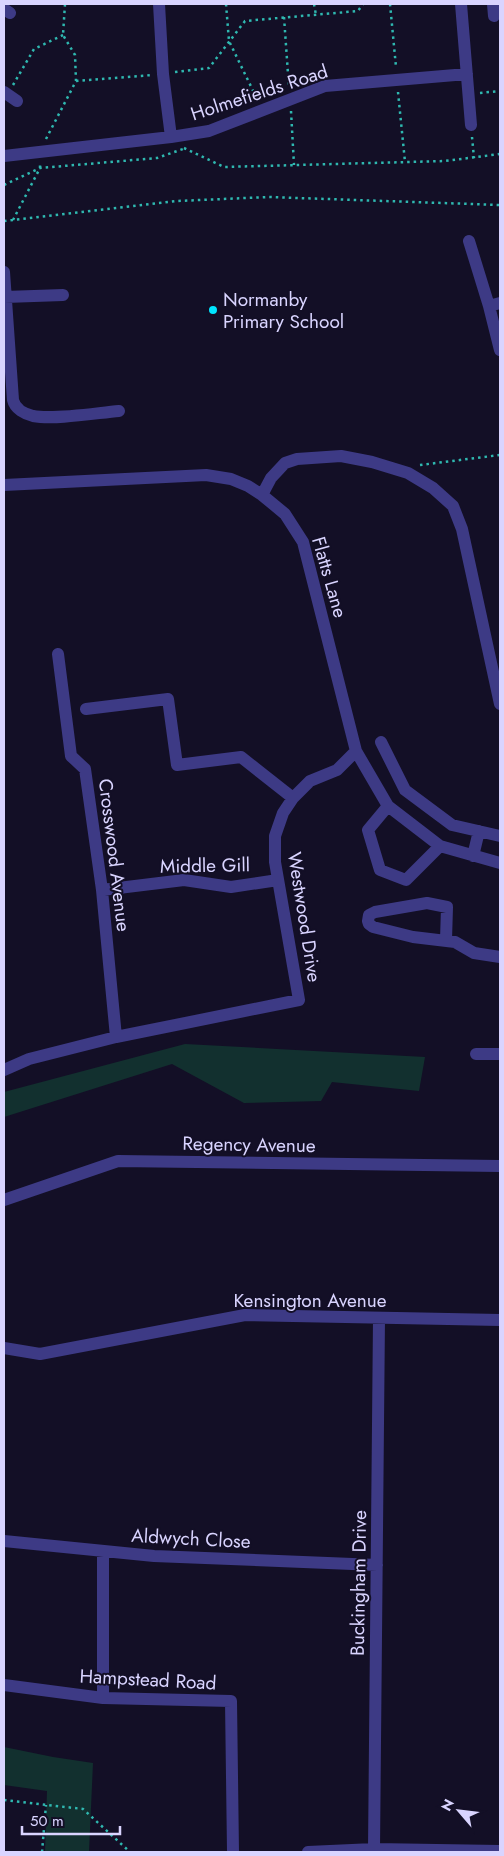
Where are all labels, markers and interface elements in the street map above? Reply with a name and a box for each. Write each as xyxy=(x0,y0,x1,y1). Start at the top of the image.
street label: Holmefields Road xyxy=(187,58,331,127)
place label: Normanby Primary School xyxy=(223,286,344,335)
marker: Normanby Primary School xyxy=(207,304,219,316)
street label: Flatts Lane xyxy=(305,534,354,621)
street label: Crosswood Avenue xyxy=(92,777,137,933)
street label: Westwood Drive xyxy=(281,850,328,984)
street label: Middle Gill xyxy=(160,851,250,880)
street label: Regency Avenue xyxy=(182,1130,316,1159)
street label: Kensington Avenue xyxy=(233,1287,387,1314)
street label: Buckingham Drive xyxy=(344,1510,373,1656)
street label: Aldwych Close xyxy=(131,1522,251,1555)
street label: Hampstead Road xyxy=(79,1662,217,1697)
north arrow xyxy=(434,1786,484,1836)
text: N xyxy=(436,1795,459,1815)
scale bar xyxy=(22,1804,120,1836)
text: 50 m xyxy=(30,1810,64,1832)

